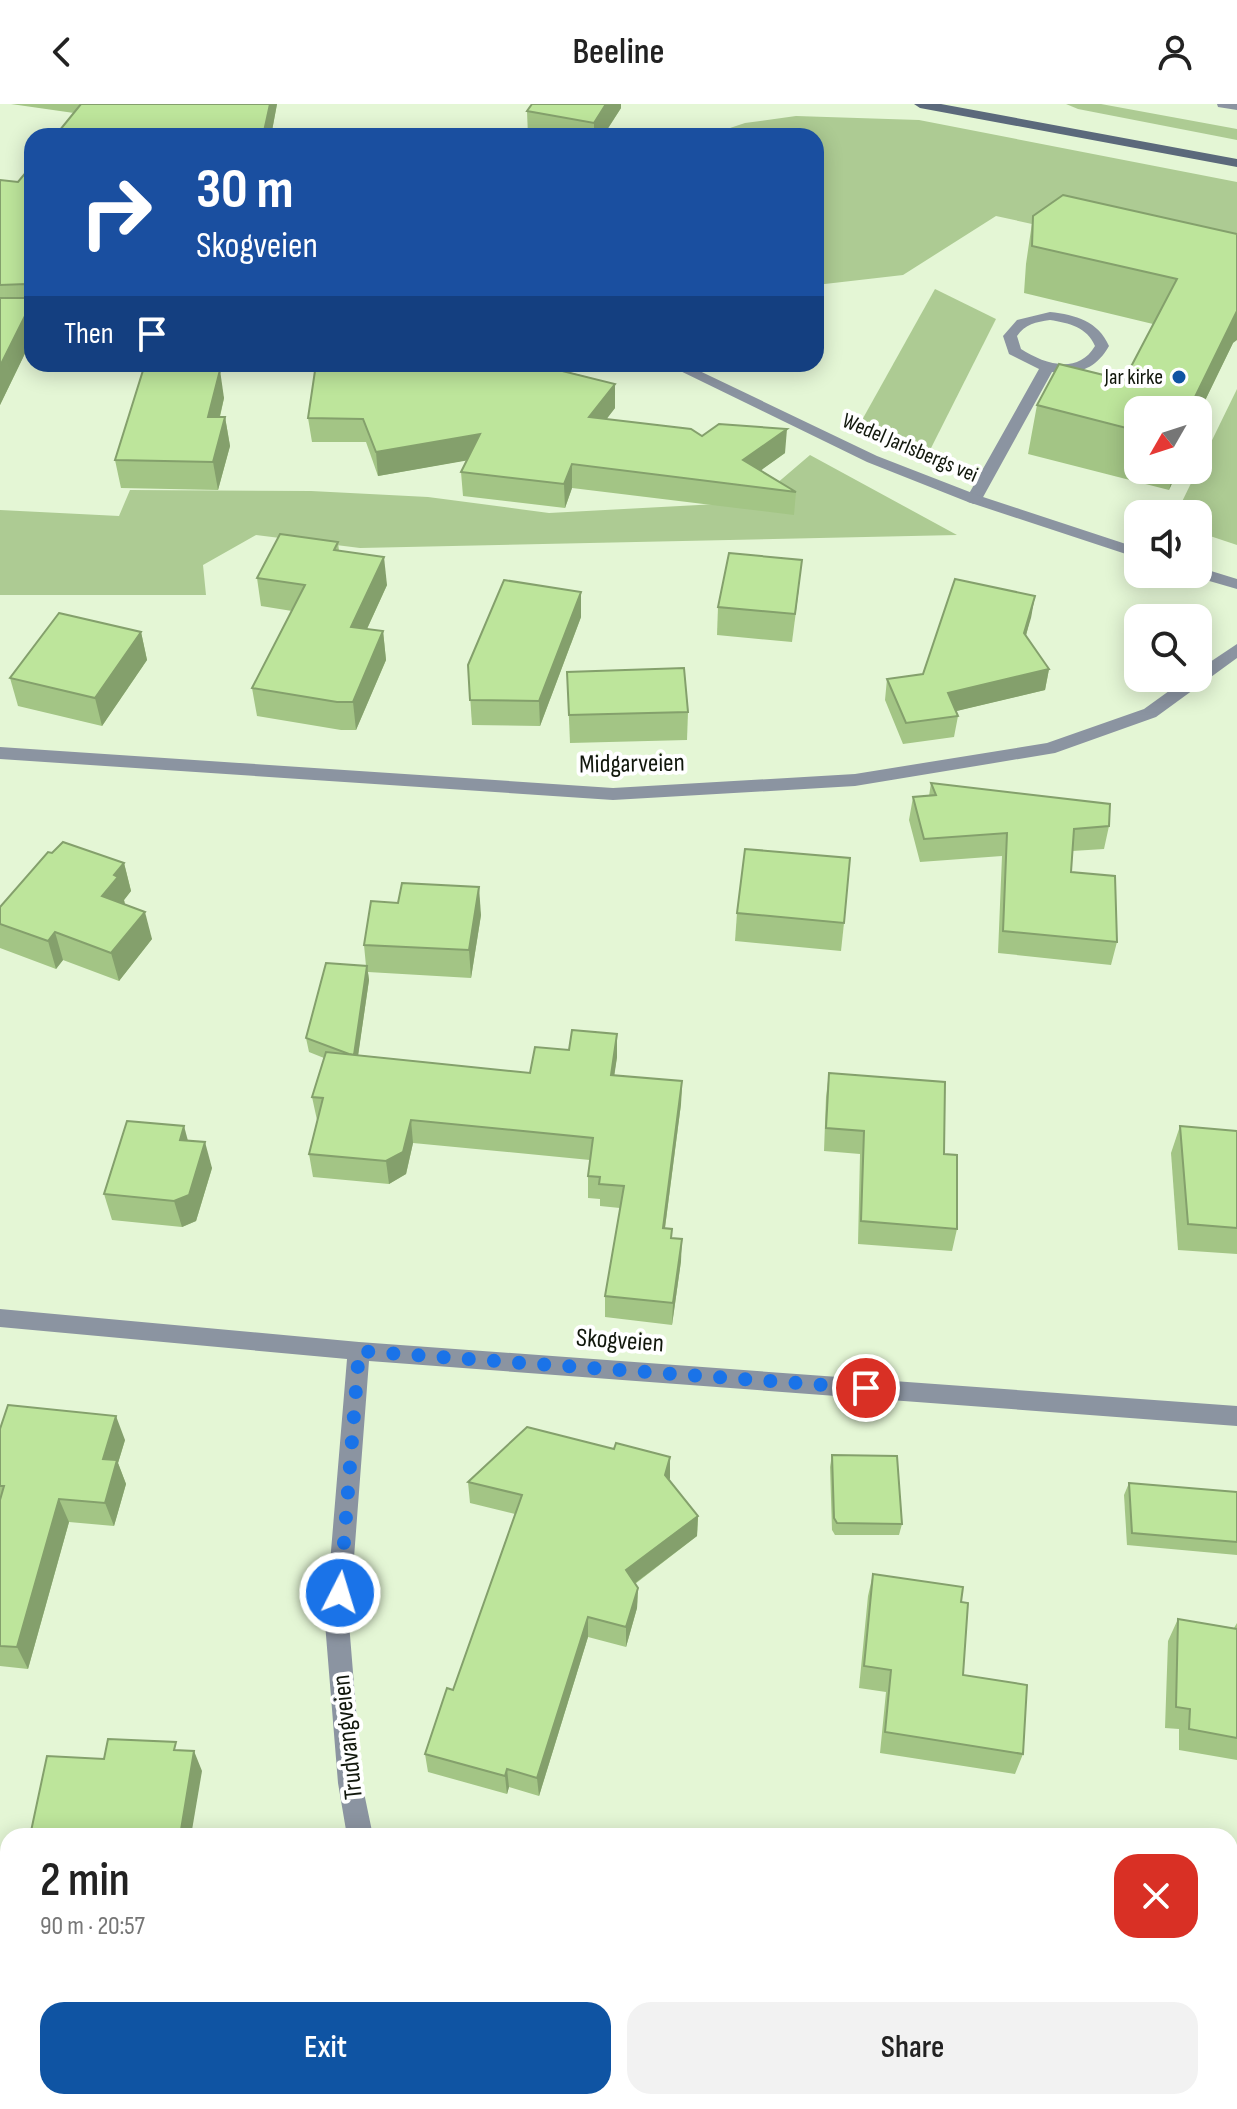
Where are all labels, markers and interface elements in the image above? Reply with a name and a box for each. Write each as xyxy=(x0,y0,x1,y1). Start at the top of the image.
icon: back xyxy=(40,30,84,74)
icon: person xyxy=(1153,30,1197,74)
text: Beeline xyxy=(572,31,665,74)
text: 30 m xyxy=(196,157,294,224)
icon: right xyxy=(64,160,168,264)
text: Skogveien xyxy=(196,225,318,268)
icon: arrive xyxy=(130,312,174,356)
text: Then xyxy=(64,316,114,352)
place label: Jar kirke xyxy=(1104,364,1163,391)
marker: Jar kirke xyxy=(1170,368,1188,386)
north arrow xyxy=(1124,396,1212,484)
map controls xyxy=(1124,396,1212,692)
street label: Wedel Jarlsbergs vei xyxy=(838,407,982,489)
button: sound xyxy=(1124,500,1212,588)
button: search xyxy=(1124,604,1212,692)
street label: Midgarveien xyxy=(579,748,685,780)
street label: Skogveien xyxy=(575,1322,665,1360)
pin xyxy=(832,1354,900,1422)
icon: arrive xyxy=(844,1366,888,1410)
position arrow xyxy=(298,1551,382,1635)
street label: Trudvangveien xyxy=(326,1673,370,1801)
text: 2 min xyxy=(40,1852,130,1909)
button: close xyxy=(1114,1854,1198,1938)
text: 90 m · 20:57 xyxy=(40,1911,145,1942)
button: Exit xyxy=(40,2002,611,2094)
button: Share xyxy=(627,2002,1198,2094)

